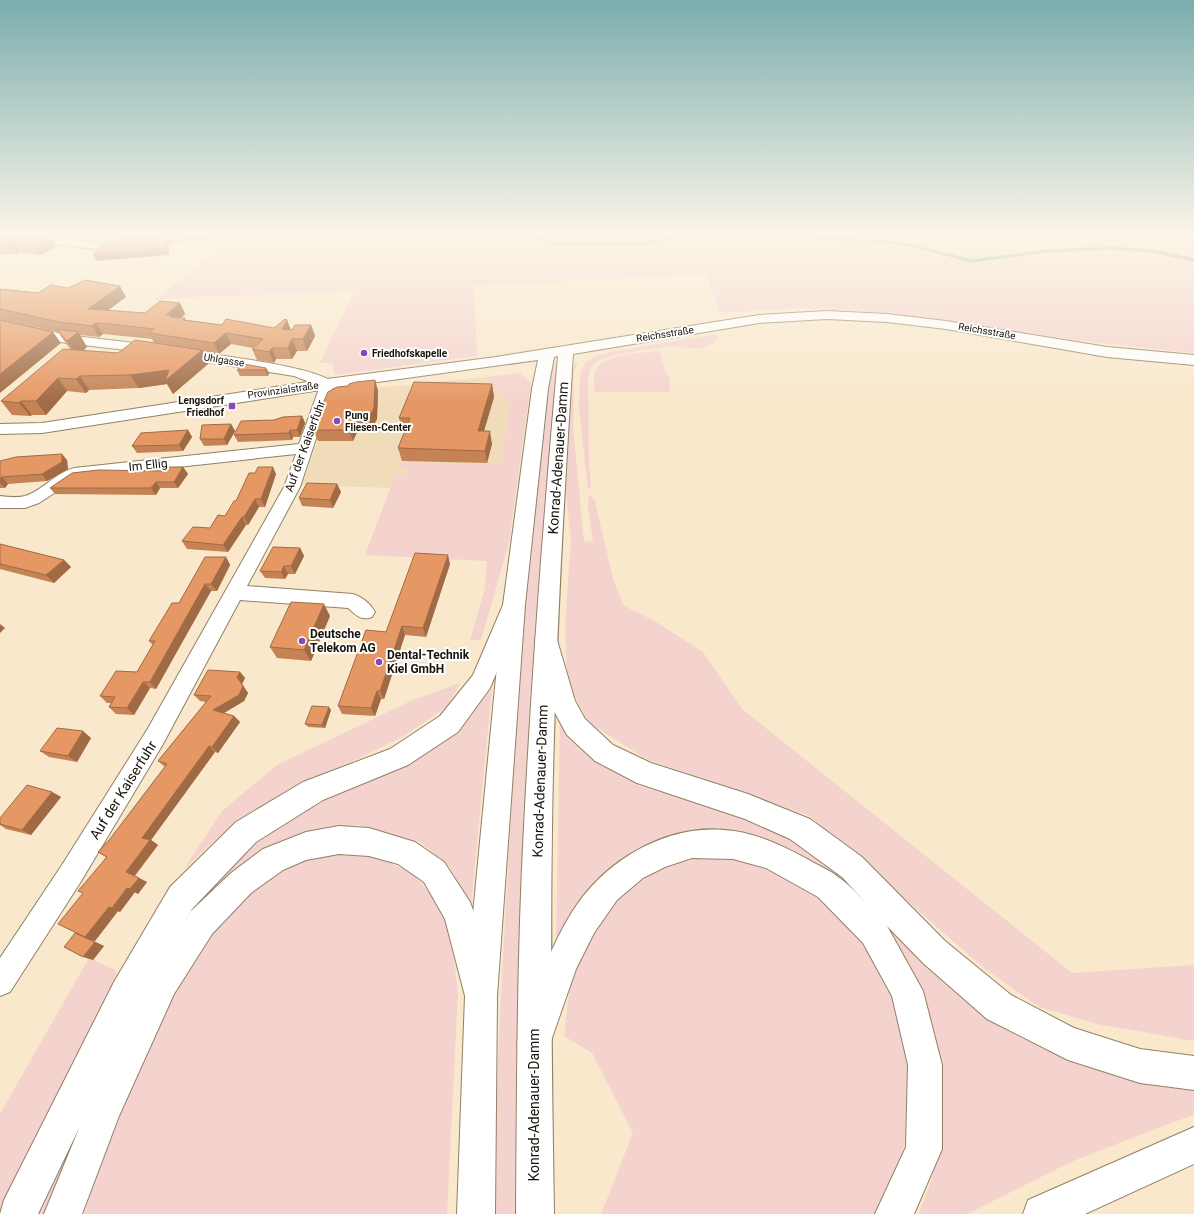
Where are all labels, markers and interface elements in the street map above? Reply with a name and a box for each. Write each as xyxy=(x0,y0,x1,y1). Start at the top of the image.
street label: Reichsstraße xyxy=(957,321,1017,341)
street label: Reichsstraße xyxy=(635,324,695,344)
marker: Friedhofskapelle xyxy=(359,348,369,358)
place label: Friedhofskapelle xyxy=(372,348,448,359)
street label: Uhlgasse xyxy=(203,351,245,369)
street label: Provinzialstraße xyxy=(247,380,319,400)
street label: Konrad-Adenauer-Damm xyxy=(545,381,571,535)
place label: Lengsdorf Friedhof xyxy=(178,395,224,418)
street label: Auf der Kaiserfuhr xyxy=(282,398,328,494)
marker: Lengsdorf Friedhof xyxy=(227,401,237,411)
place label: Pung Fliesen-Center xyxy=(345,410,412,433)
marker: Pung Fliesen-Center xyxy=(332,416,342,426)
street label: Im Ellig xyxy=(128,456,168,474)
place label: Deutsche Telekom AG xyxy=(310,627,376,655)
marker: Deutsche Telekom AG xyxy=(297,636,307,646)
place label: Dental-Technik Kiel GmbH xyxy=(387,648,470,676)
marker: Dental-Technik Kiel GmbH xyxy=(374,657,384,667)
street label: Konrad-Adenauer-Damm xyxy=(529,704,551,858)
street label: Auf der Kaiserfuhr xyxy=(86,738,160,842)
street label: Konrad-Adenauer-Damm xyxy=(526,1028,542,1182)

